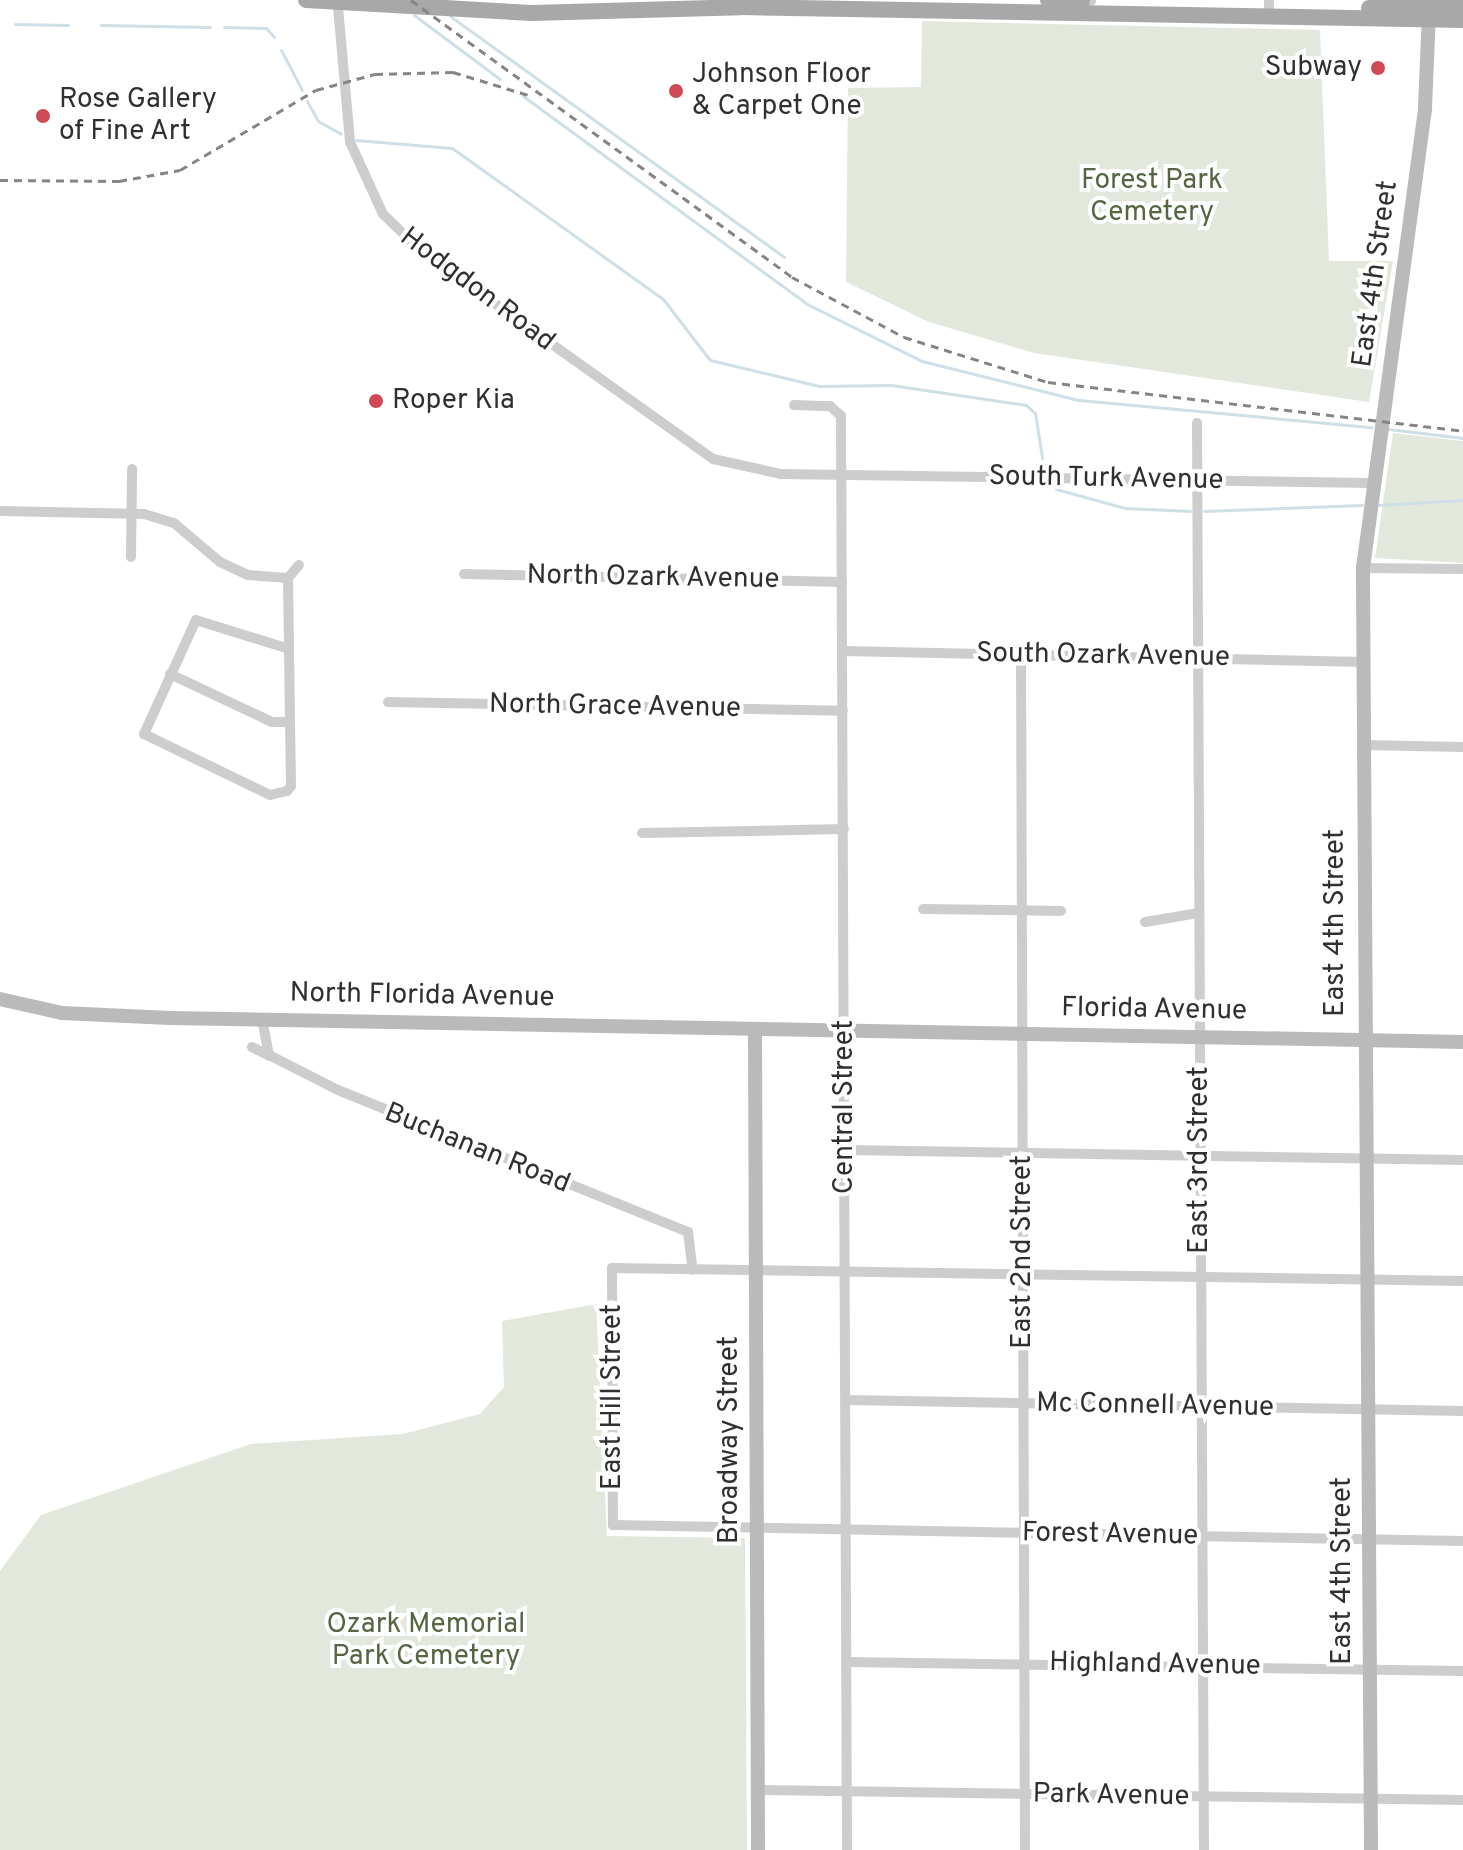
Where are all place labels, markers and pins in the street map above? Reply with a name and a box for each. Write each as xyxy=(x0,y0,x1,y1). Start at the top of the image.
place label: Subway xyxy=(1265,51,1362,85)
place label: Johnson Floor & Carpet One xyxy=(692,58,871,124)
marker: Subway xyxy=(1369,59,1387,77)
marker: Johnson Floor & Carpet One xyxy=(667,82,685,100)
place label: Rose Gallery of Fine Art xyxy=(59,83,217,149)
marker: Rose Gallery of Fine Art xyxy=(34,107,52,125)
place label: Roper Kia xyxy=(392,384,515,418)
marker: Roper Kia xyxy=(367,392,385,410)

